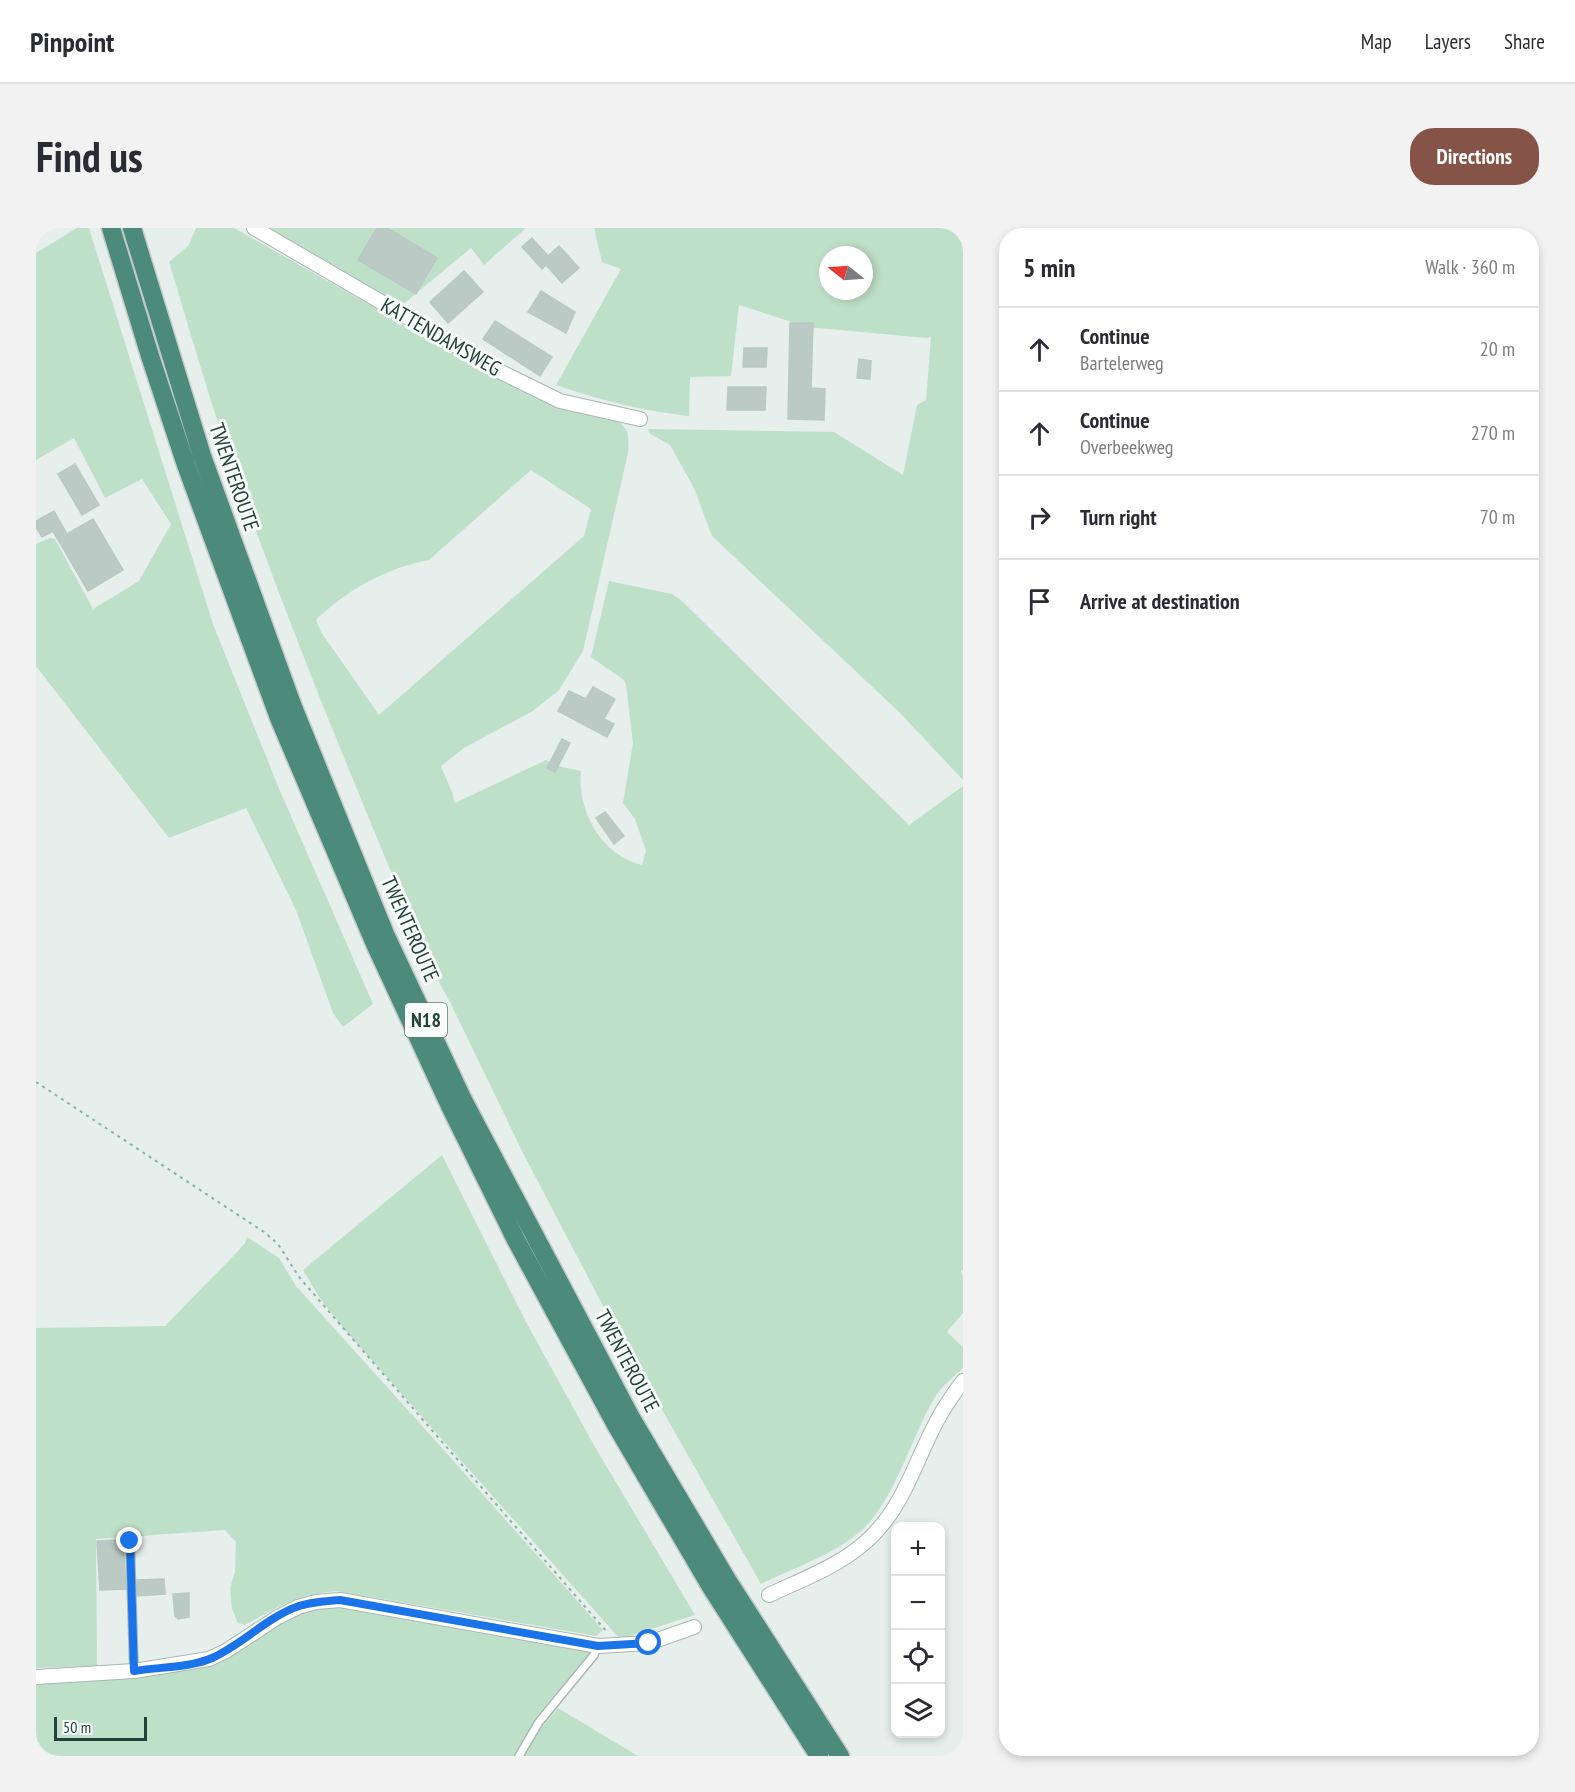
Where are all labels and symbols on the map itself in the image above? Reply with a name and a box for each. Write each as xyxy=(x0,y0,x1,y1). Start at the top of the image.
north arrow xyxy=(819,246,873,300)
street label: KATTENDAMSWEG xyxy=(376,291,506,382)
street label: TWENTEROUTE xyxy=(203,419,266,534)
street label: TWENTEROUTE xyxy=(375,872,446,986)
road number: N18 xyxy=(405,1003,447,1037)
street label: TWENTEROUTE xyxy=(589,1305,666,1417)
route end xyxy=(116,1527,142,1553)
route start xyxy=(635,1629,661,1655)
scale bar xyxy=(54,1714,147,1742)

